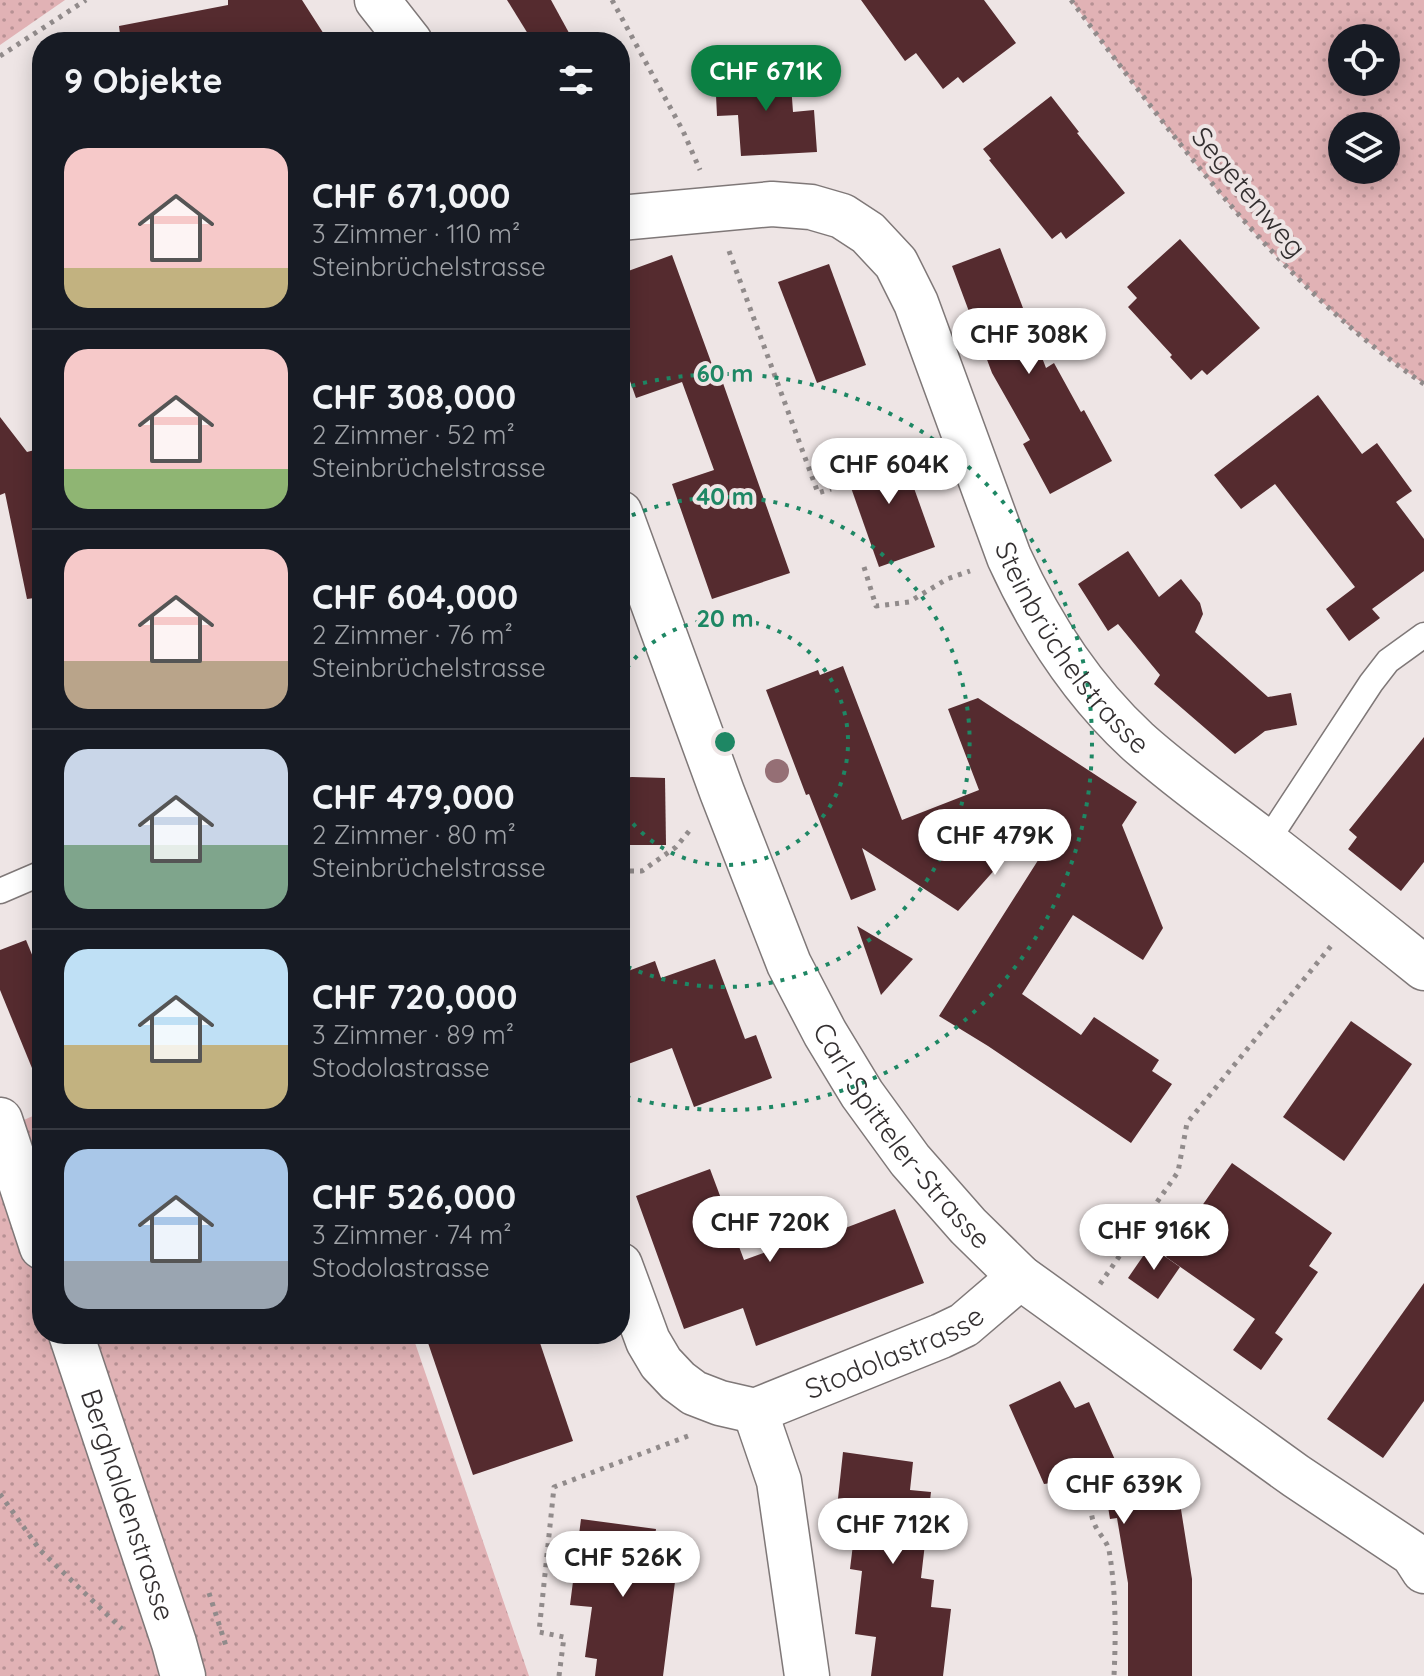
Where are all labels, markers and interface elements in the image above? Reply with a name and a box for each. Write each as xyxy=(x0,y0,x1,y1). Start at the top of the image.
map controls xyxy=(1328,24,1400,184)
button: locate xyxy=(1328,24,1400,96)
pin: CHF 671K xyxy=(683,45,849,113)
text: CHF 671K xyxy=(709,54,823,87)
icon: filters xyxy=(554,58,598,102)
text: 9 Objekte xyxy=(64,59,223,102)
button: layers xyxy=(1328,112,1400,184)
street label: Segetenweg xyxy=(1185,119,1314,264)
text: CHF 671,000 xyxy=(312,174,510,217)
icon: home xyxy=(128,180,224,276)
text: 3 Zimmer · 110 m² xyxy=(312,217,520,250)
text: Steinbrüchelstrasse xyxy=(312,250,546,283)
pin: CHF 308K xyxy=(946,308,1112,376)
text: CHF 308K xyxy=(970,317,1088,350)
text: 60 m xyxy=(697,358,753,388)
text: CHF 308,000 xyxy=(312,375,516,418)
icon: home xyxy=(128,381,224,477)
text: 2 Zimmer · 52 m² xyxy=(312,418,515,451)
pin: CHF 604K xyxy=(806,438,972,506)
text: CHF 604K xyxy=(829,447,949,480)
text: Steinbrüchelstrasse xyxy=(312,451,546,484)
text: 40 m xyxy=(696,481,754,511)
street label: Steinbrüchelstrasse xyxy=(988,537,1157,761)
text: CHF 604,000 xyxy=(312,575,518,618)
icon: home xyxy=(128,581,224,677)
text: 20 m xyxy=(696,603,754,633)
text: 2 Zimmer · 76 m² xyxy=(312,618,513,651)
text: Steinbrüchelstrasse xyxy=(312,651,546,684)
centre of rings xyxy=(711,728,739,756)
text: CHF 479,000 xyxy=(312,775,515,818)
icon: home xyxy=(128,781,224,877)
pin: CHF 479K xyxy=(912,809,1078,877)
text: 2 Zimmer · 80 m² xyxy=(312,818,516,851)
text: CHF 479K xyxy=(936,818,1054,851)
text: Steinbrüchelstrasse xyxy=(312,851,546,884)
text: CHF 720,000 xyxy=(312,975,517,1018)
icon: home xyxy=(128,981,224,1077)
street label: Carl-Spitteler-Strasse xyxy=(806,1016,999,1256)
text: 3 Zimmer · 89 m² xyxy=(312,1018,514,1051)
text: Stodolastrasse xyxy=(312,1051,490,1084)
text: CHF 526,000 xyxy=(312,1175,516,1218)
icon: home xyxy=(128,1181,224,1277)
pin: CHF 720K xyxy=(687,1196,853,1264)
pin: CHF 916K xyxy=(1071,1204,1237,1272)
text: CHF 720K xyxy=(711,1205,829,1238)
text: CHF 916K xyxy=(1097,1213,1211,1246)
text: 3 Zimmer · 74 m² xyxy=(312,1218,511,1251)
text: Stodolastrasse xyxy=(312,1251,490,1284)
street label: Stodolastrasse xyxy=(799,1298,991,1406)
street label: Berghaldenstrasse xyxy=(74,1384,183,1625)
pin: CHF 639K xyxy=(1041,1458,1207,1526)
text: CHF 639K xyxy=(1065,1467,1183,1500)
pin: CHF 712K xyxy=(810,1498,976,1566)
text: CHF 712K xyxy=(836,1507,950,1540)
pin: CHF 526K xyxy=(540,1531,706,1599)
text: CHF 526K xyxy=(564,1540,682,1573)

